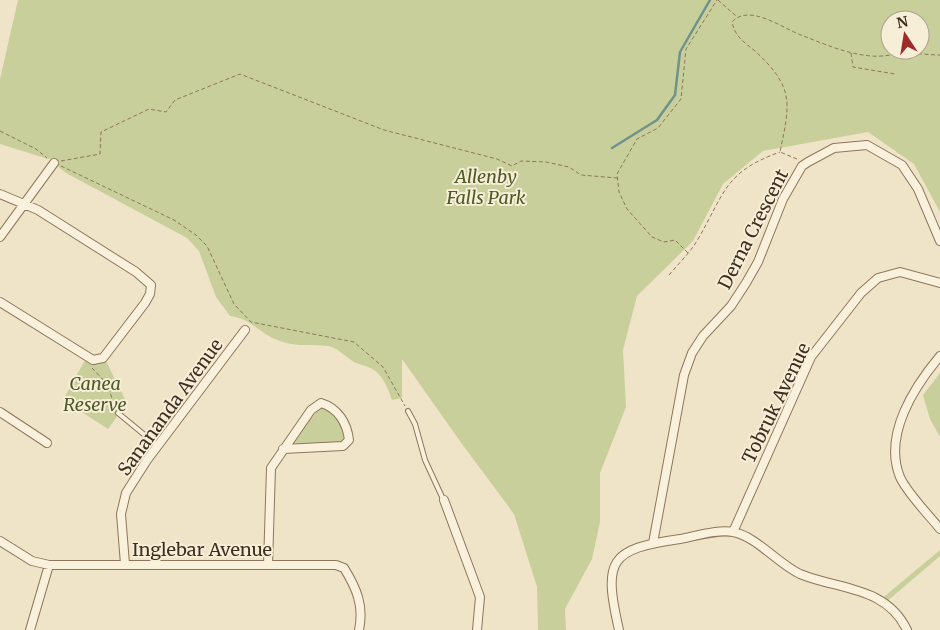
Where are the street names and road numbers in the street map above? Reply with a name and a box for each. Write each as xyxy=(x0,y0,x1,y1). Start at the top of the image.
street label: Derna Crescent xyxy=(713,165,793,293)
street label: Sanananda Avenue xyxy=(113,334,227,480)
street label: Tobruk Avenue xyxy=(737,339,815,467)
street label: Inglebar Avenue xyxy=(132,538,272,561)

